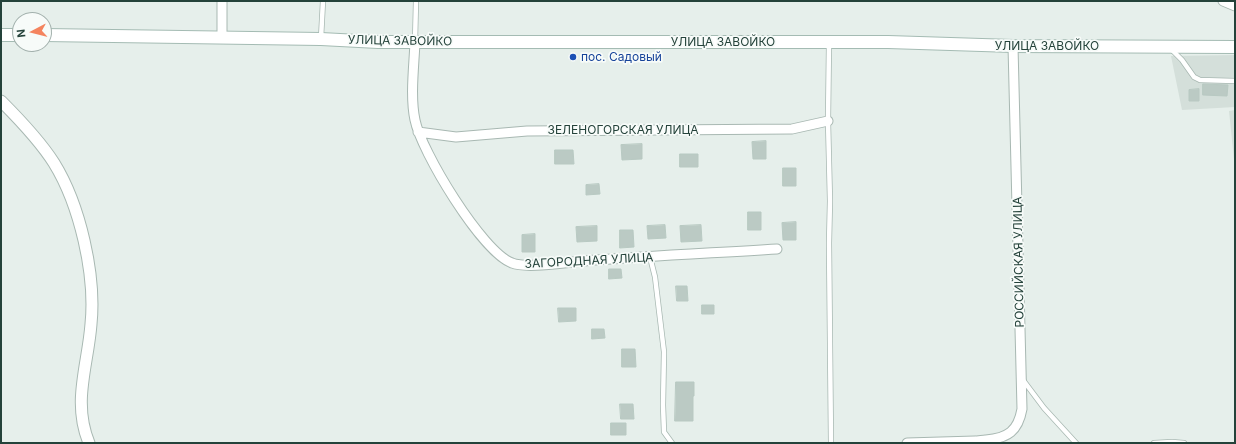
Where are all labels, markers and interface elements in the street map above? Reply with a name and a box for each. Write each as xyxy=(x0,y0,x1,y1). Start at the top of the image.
north arrow xyxy=(12,12,52,52)
text: N xyxy=(14,28,29,38)
street label: УЛИЦА ЗАВОЙКО xyxy=(348,33,452,49)
street label: УЛИЦА ЗАВОЙКО xyxy=(671,35,775,49)
street label: УЛИЦА ЗАВОЙКО xyxy=(995,39,1099,53)
place label: пос. Садовый xyxy=(581,50,662,64)
marker: пос. Садовый xyxy=(568,52,578,62)
street label: ЗЕЛЕНОГОРСКАЯ УЛИЦА xyxy=(547,123,699,137)
street label: РОССИЙСКАЯ УЛИЦА xyxy=(1011,196,1027,328)
street label: ЗАГОРОДНАЯ УЛИЦА xyxy=(524,250,654,272)

